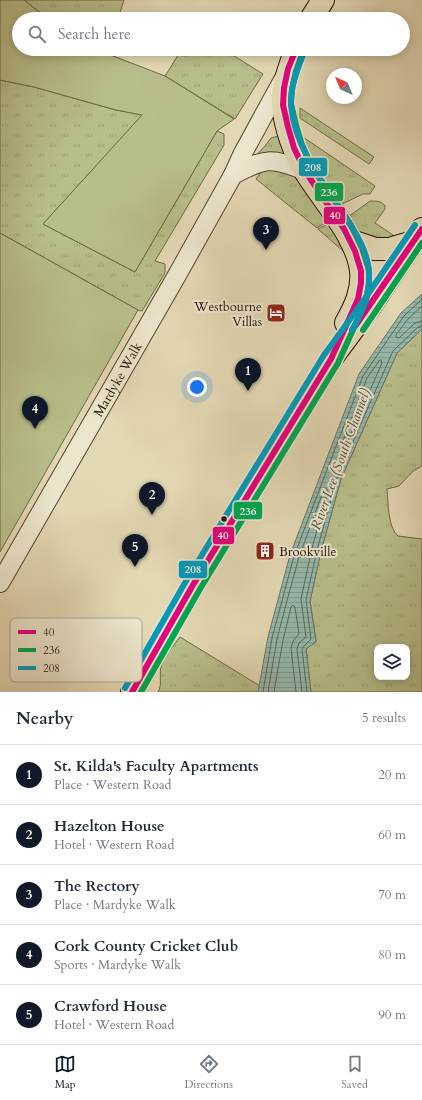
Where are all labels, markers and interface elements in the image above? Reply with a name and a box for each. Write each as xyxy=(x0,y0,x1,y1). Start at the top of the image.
search box xyxy=(12,12,410,56)
icon: search xyxy=(26,23,48,45)
text: Search here xyxy=(58,24,131,44)
north arrow xyxy=(326,68,362,104)
line badge: 208 xyxy=(298,157,328,177)
text: 208 xyxy=(305,160,321,175)
line badge: 236 xyxy=(314,182,344,202)
text: 236 xyxy=(321,185,338,200)
line badge: 40 xyxy=(323,206,346,225)
text: 40 xyxy=(329,208,341,223)
pin: 3 xyxy=(253,217,279,250)
place label: Westbourne Villas xyxy=(193,298,262,331)
hotel icon: Westbourne Villas xyxy=(265,302,287,324)
street label: Mardyke Walk xyxy=(90,339,147,420)
pin: 1 xyxy=(235,358,261,391)
your location xyxy=(187,377,207,397)
water label: River Lee (South Channel) xyxy=(306,385,375,533)
pin: 4 xyxy=(22,396,48,429)
pin: 2 xyxy=(139,482,165,515)
line badge: 236 xyxy=(233,501,263,520)
text: 236 xyxy=(240,504,257,519)
unlabelled marker xyxy=(219,514,229,524)
line badge: 40 xyxy=(212,526,235,545)
text: 40 xyxy=(217,528,229,543)
pin: 5 xyxy=(122,534,148,567)
building icon: Brookville xyxy=(254,540,276,562)
place label: Brookville xyxy=(279,543,336,561)
line badge: 208 xyxy=(178,560,208,579)
text: 208 xyxy=(185,562,201,577)
legend xyxy=(10,618,142,682)
text: 40 xyxy=(43,625,55,640)
text: 236 xyxy=(43,643,60,658)
map controls xyxy=(374,644,410,680)
button: layers xyxy=(374,644,410,680)
text: 208 xyxy=(43,661,60,676)
text: Nearby xyxy=(16,707,73,730)
text: 5 results xyxy=(362,709,406,727)
text: St. Kilda's Faculty Apartments xyxy=(54,756,258,776)
text: 1 xyxy=(26,766,32,784)
text: 20 m xyxy=(378,766,406,784)
text: Place · Western Road xyxy=(54,776,172,794)
text: Hazelton House xyxy=(54,816,165,836)
text: 2 xyxy=(26,826,32,844)
text: 60 m xyxy=(378,826,406,844)
text: Hotel · Western Road xyxy=(54,836,174,854)
text: The Rectory xyxy=(54,876,140,896)
text: 3 xyxy=(26,886,32,904)
text: 70 m xyxy=(378,886,406,904)
text: Place · Mardyke Walk xyxy=(54,896,176,914)
text: Cork County Cricket Club xyxy=(54,936,238,956)
text: 4 xyxy=(26,946,32,964)
text: 80 m xyxy=(378,946,406,964)
text: Sports · Mardyke Walk xyxy=(54,956,181,974)
text: Crawford House xyxy=(54,996,167,1016)
text: 5 xyxy=(26,1006,32,1024)
text: 90 m xyxy=(378,1006,406,1024)
text: Hotel · Western Road xyxy=(54,1016,174,1034)
tab: Map xyxy=(54,1053,76,1092)
tab: Directions xyxy=(184,1053,233,1092)
tab: Saved xyxy=(341,1053,368,1092)

